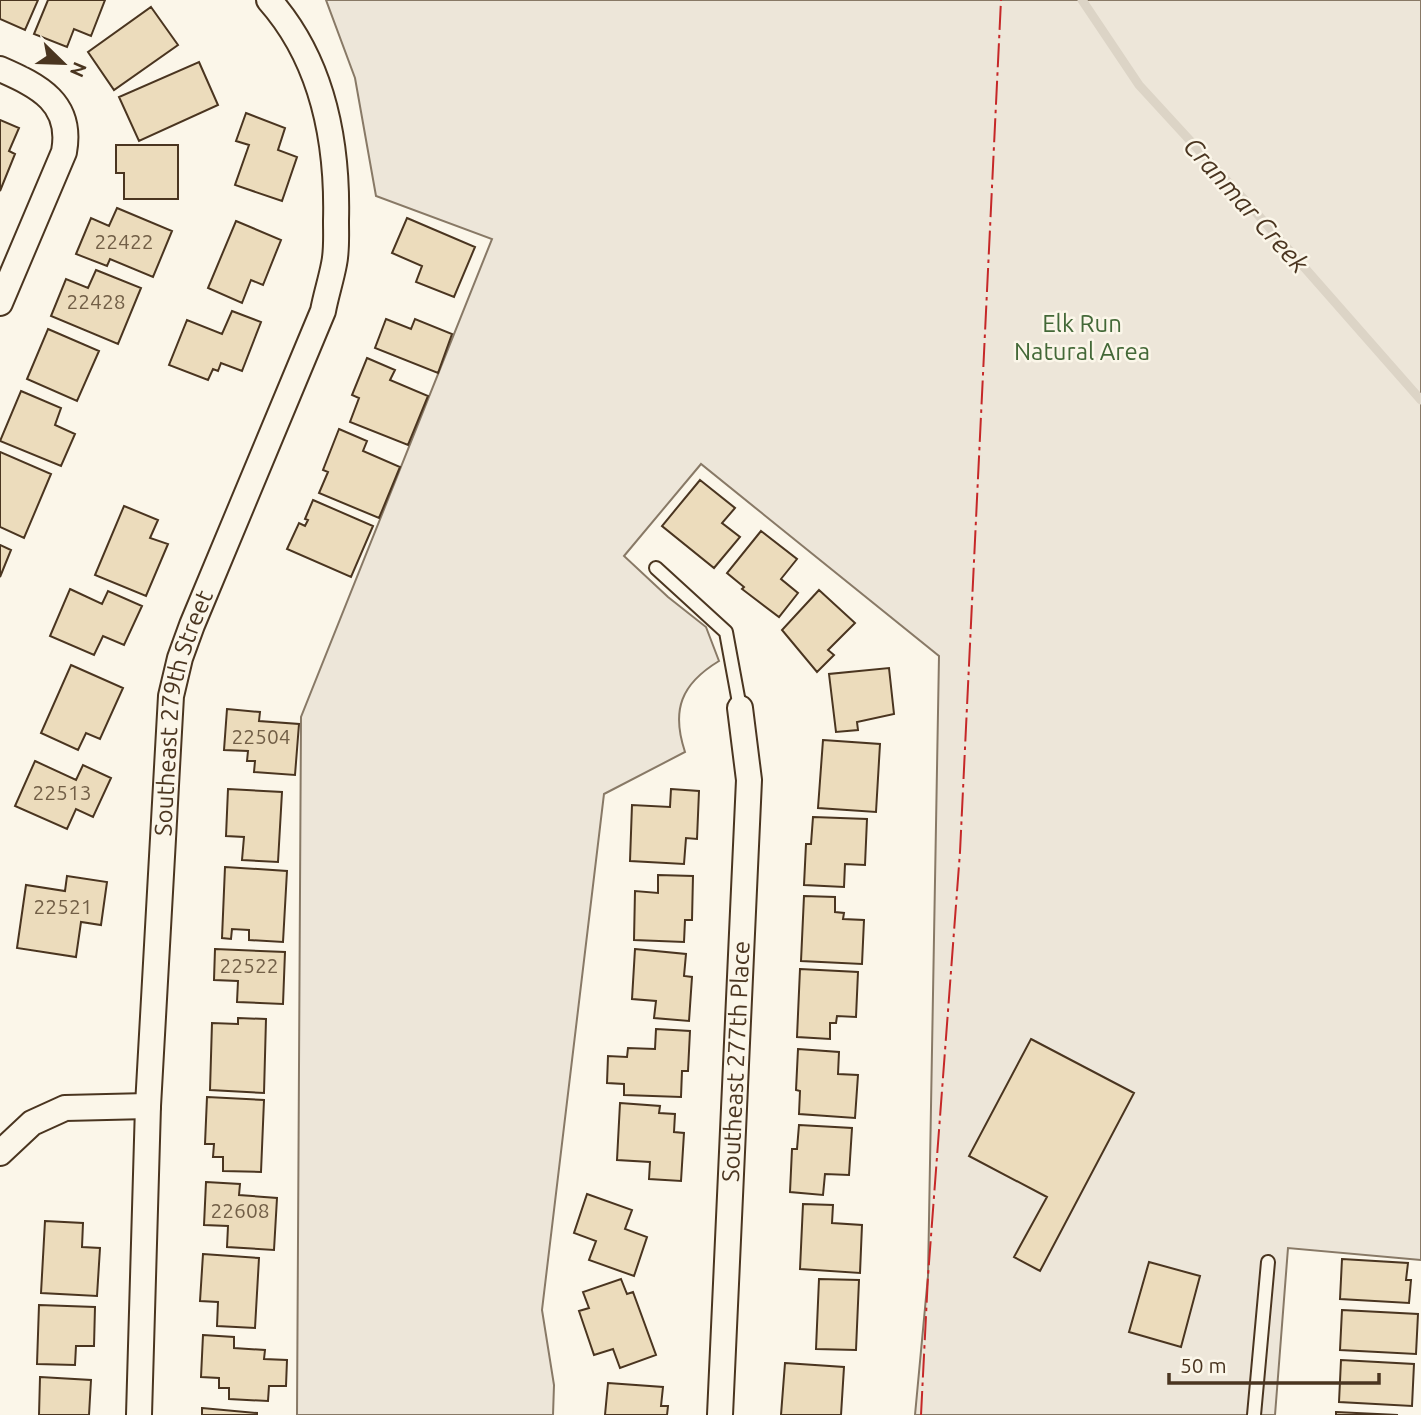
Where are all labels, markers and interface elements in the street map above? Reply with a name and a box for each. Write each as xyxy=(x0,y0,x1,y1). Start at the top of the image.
north arrow xyxy=(28,28,98,98)
text: N xyxy=(66,59,92,80)
water label: Cranmar Creek xyxy=(1178,131,1315,279)
house number: 22422 xyxy=(94,229,154,253)
house number: 22428 xyxy=(66,289,126,313)
park label: Elk Run Natural Area xyxy=(1014,310,1150,365)
street label: Southeast 279th Street xyxy=(149,585,218,837)
house number: 22504 xyxy=(231,724,291,748)
house number: 22513 xyxy=(32,780,92,804)
house number: 22521 xyxy=(33,894,93,918)
street label: Southeast 277th Place xyxy=(717,940,755,1182)
house number: 22522 xyxy=(219,953,279,977)
house number: 22608 xyxy=(210,1198,270,1222)
scale bar xyxy=(1169,1342,1379,1386)
text: 50 m xyxy=(1180,1353,1227,1377)

